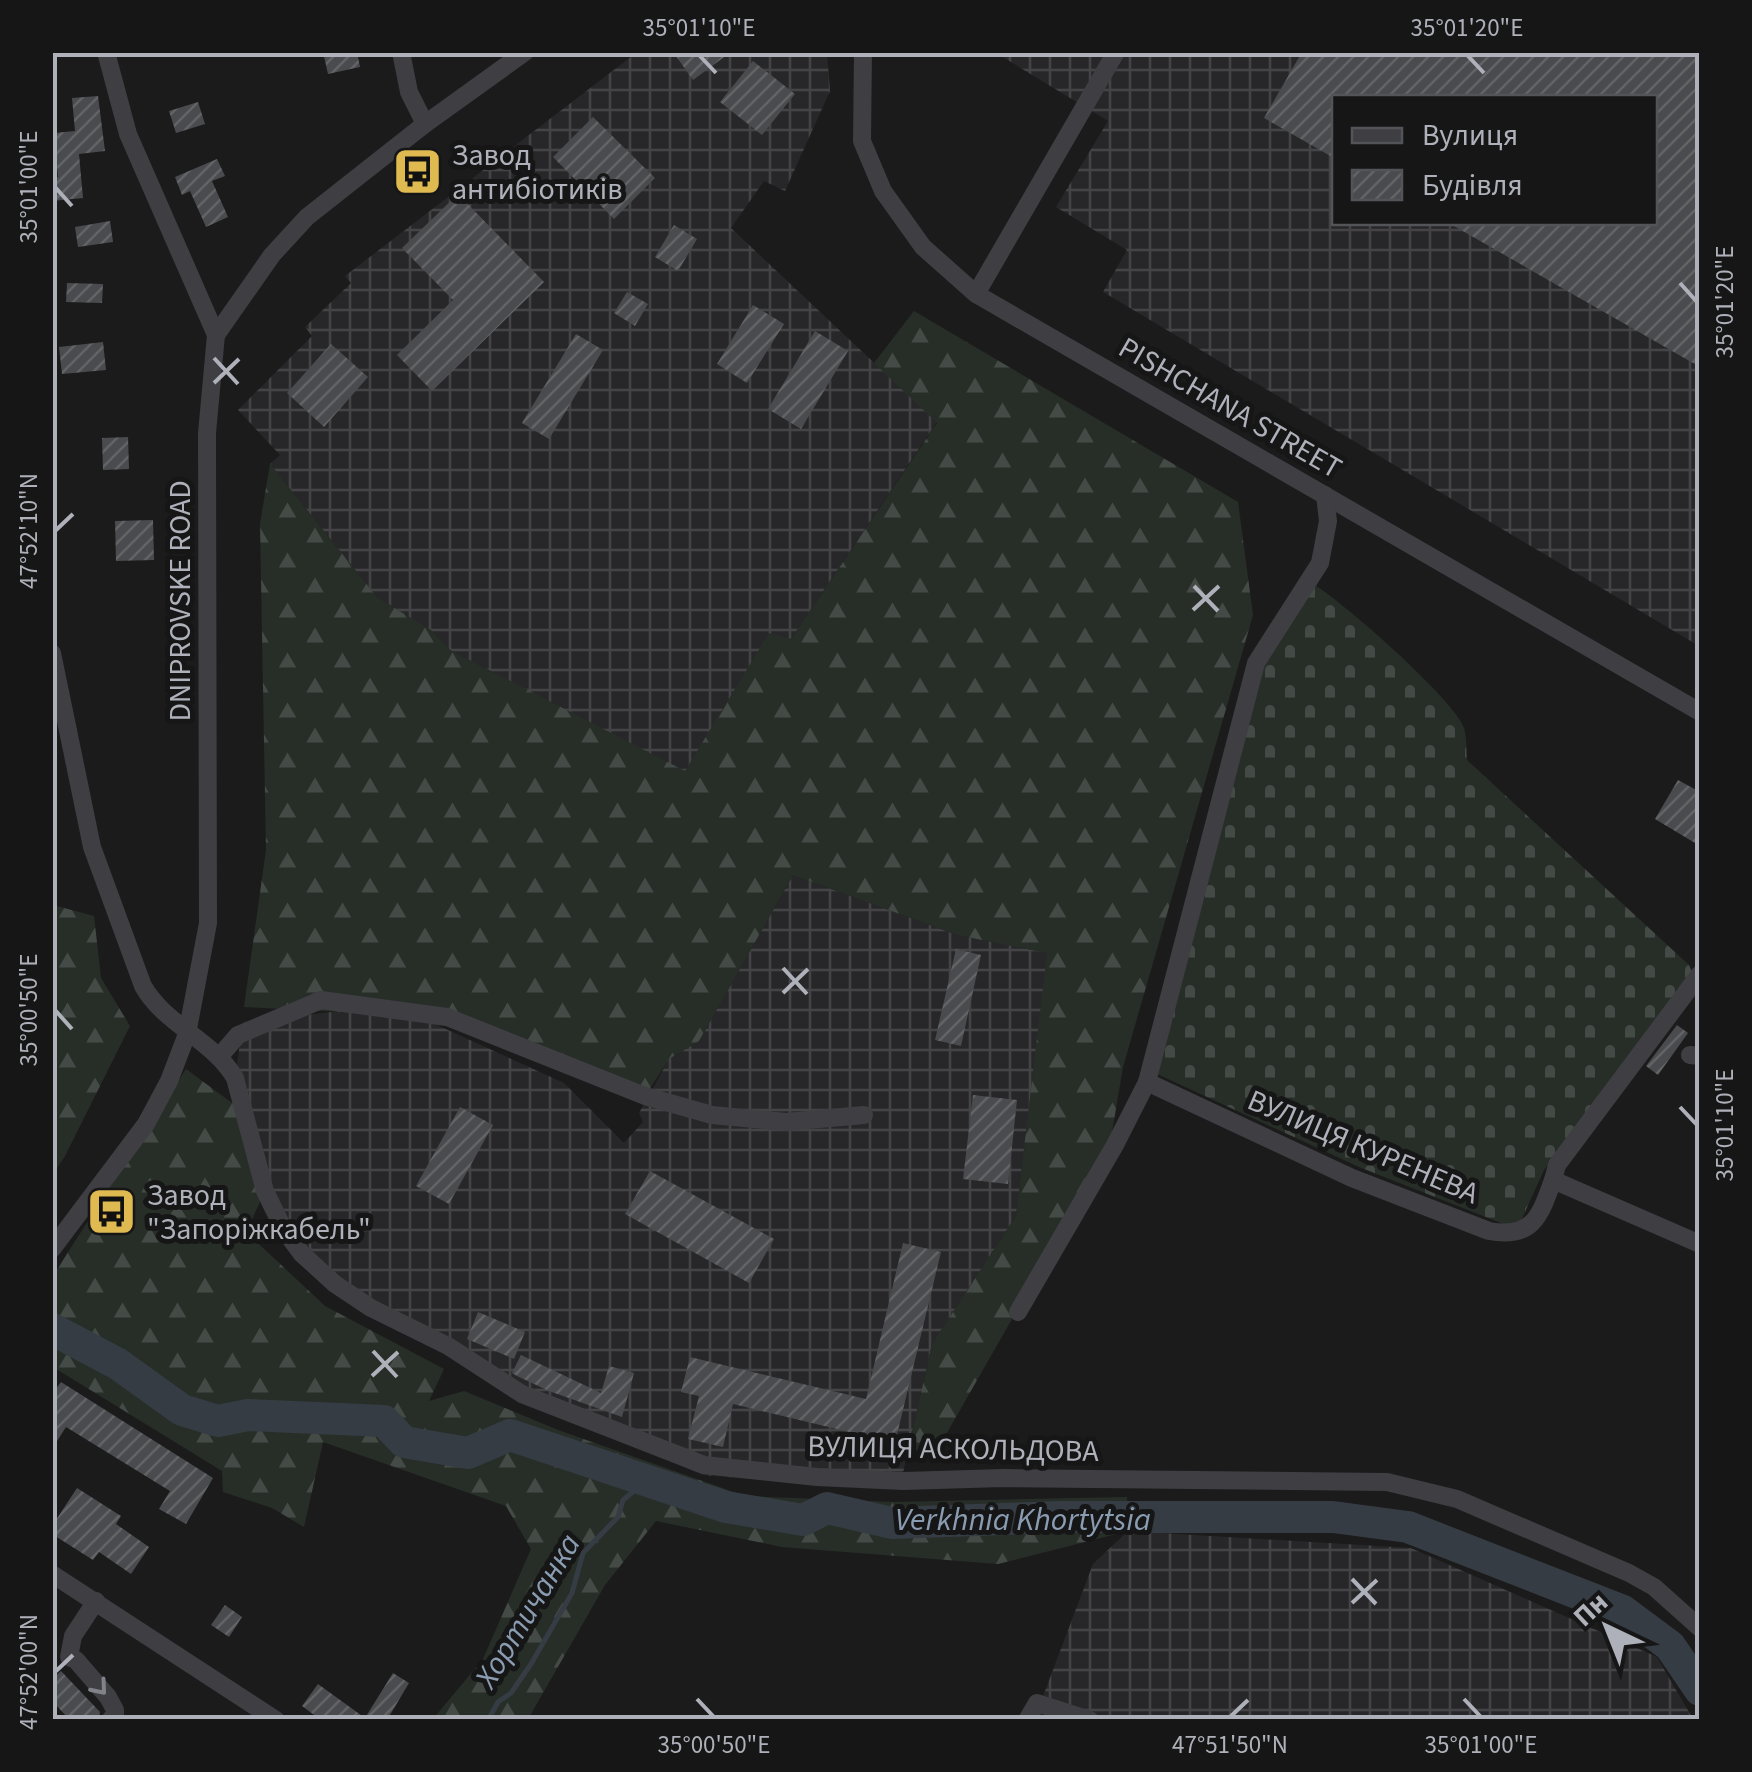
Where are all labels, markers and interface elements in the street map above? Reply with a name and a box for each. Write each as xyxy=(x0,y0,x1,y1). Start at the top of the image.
text: 35°01'10"E xyxy=(643,10,755,46)
text: 35°01'20"E xyxy=(1411,10,1523,46)
legend xyxy=(1332,95,1657,225)
text: Вулиця xyxy=(1422,114,1518,157)
text: 35°01'00"E xyxy=(11,131,47,243)
place label: Завод антибіотиків xyxy=(452,134,622,211)
bus stop icon: Завод антибіотиків xyxy=(391,146,443,198)
text: Будівля xyxy=(1422,164,1523,207)
text: 35°01'20"E xyxy=(1707,246,1743,358)
street label: PISHCHANA STREET xyxy=(1110,327,1350,489)
text: 47°52'10"N xyxy=(11,473,47,589)
street label: DNIPROVSKE ROAD xyxy=(159,480,202,722)
text: 35°00'50"E xyxy=(11,954,47,1066)
text: 35°01'10"E xyxy=(1707,1069,1743,1181)
street label: ВУЛИЦЯ КУРЕНЕВА xyxy=(1241,1079,1486,1215)
place label: Завод "Запоріжкабель" xyxy=(147,1174,371,1251)
bus stop icon: Завод "Запоріжкабель" xyxy=(86,1186,138,1238)
street label: ВУЛИЦЯ АСКОЛЬДОВА xyxy=(807,1425,1100,1473)
water label: Verkhnia Khortytsia xyxy=(895,1497,1151,1543)
water label: Хортичанка xyxy=(463,1525,592,1699)
north arrow xyxy=(1557,1577,1657,1677)
text: Пн xyxy=(1564,1583,1617,1636)
text: 47°52'00"N xyxy=(11,1614,47,1730)
one-way arrow xyxy=(88,1677,106,1695)
text: 35°00'50"E xyxy=(658,1727,770,1763)
text: 47°51'50"N xyxy=(1172,1727,1288,1763)
text: 35°01'00"E xyxy=(1425,1727,1537,1763)

